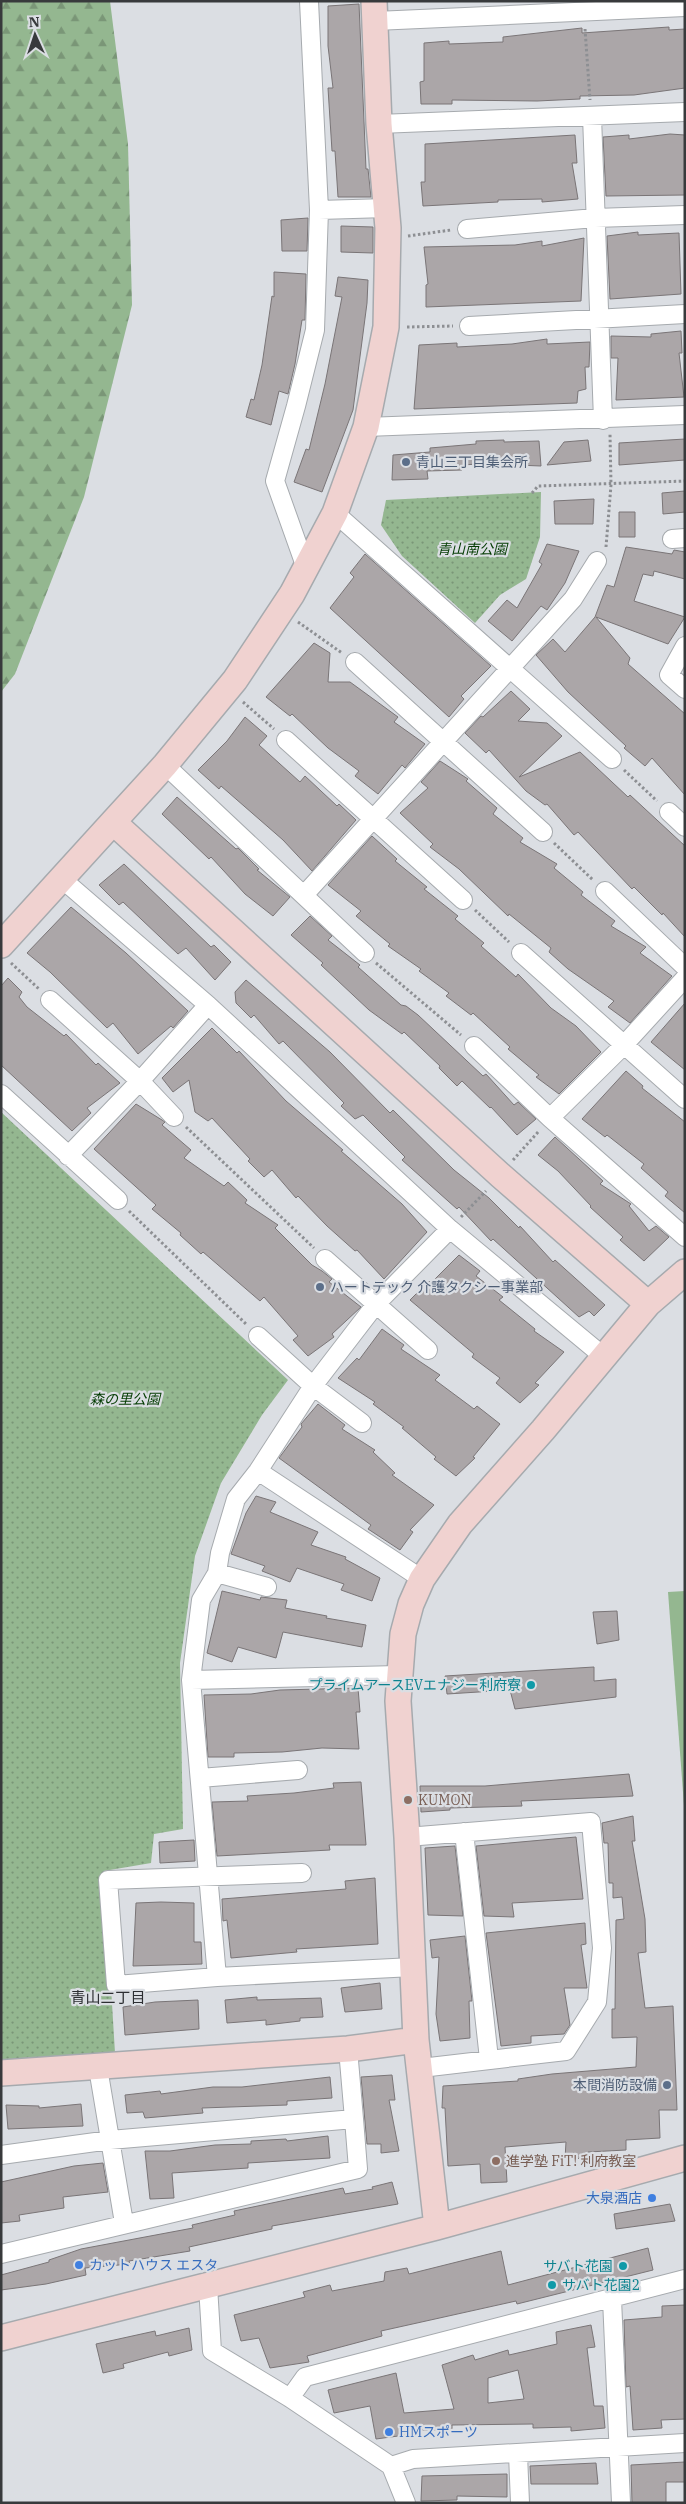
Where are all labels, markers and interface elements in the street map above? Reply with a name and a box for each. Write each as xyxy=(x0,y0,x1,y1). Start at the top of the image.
north arrow xyxy=(10,10,60,60)
text: N xyxy=(28,13,40,31)
place label: 青山三丁目集会所 xyxy=(416,453,528,471)
marker: 青山三丁目集会所 xyxy=(400,456,412,468)
park label: 青山南公園 xyxy=(437,540,509,558)
place label: ハートテック 介護タクシー事業部 xyxy=(330,1278,543,1296)
marker: ハートテック 介護タクシー事業部 xyxy=(314,1281,326,1293)
park label: 森の里公園 xyxy=(90,1390,162,1408)
place label: プライムアースEVエナジー利府寮 xyxy=(309,1676,521,1694)
marker: プライムアースEVエナジー利府寮 xyxy=(525,1679,537,1691)
place label: KUMON xyxy=(418,1791,471,1809)
marker: KUMON xyxy=(402,1794,414,1806)
district label: 青山二丁目 xyxy=(70,1988,146,2007)
place label: 本間消防設備 xyxy=(573,2076,657,2094)
marker: 本間消防設備 xyxy=(661,2079,673,2091)
place label: 進学塾 FiT! 利府教室 xyxy=(506,2152,636,2170)
marker: 進学塾 FiT! 利府教室 xyxy=(490,2155,502,2167)
place label: 大泉酒店 xyxy=(586,2189,642,2207)
marker: 大泉酒店 xyxy=(646,2192,658,2204)
place label: カットハウス エスタ xyxy=(89,2256,218,2274)
place label: サバト花園 xyxy=(543,2257,613,2275)
marker: カットハウス エスタ xyxy=(73,2259,85,2271)
marker: サバト花園 xyxy=(617,2260,629,2272)
place label: サバト花園2 xyxy=(562,2276,640,2294)
marker: サバト花園2 xyxy=(546,2279,558,2291)
place label: HMスポーツ xyxy=(399,2423,478,2441)
marker: HMスポーツ xyxy=(383,2426,395,2438)

